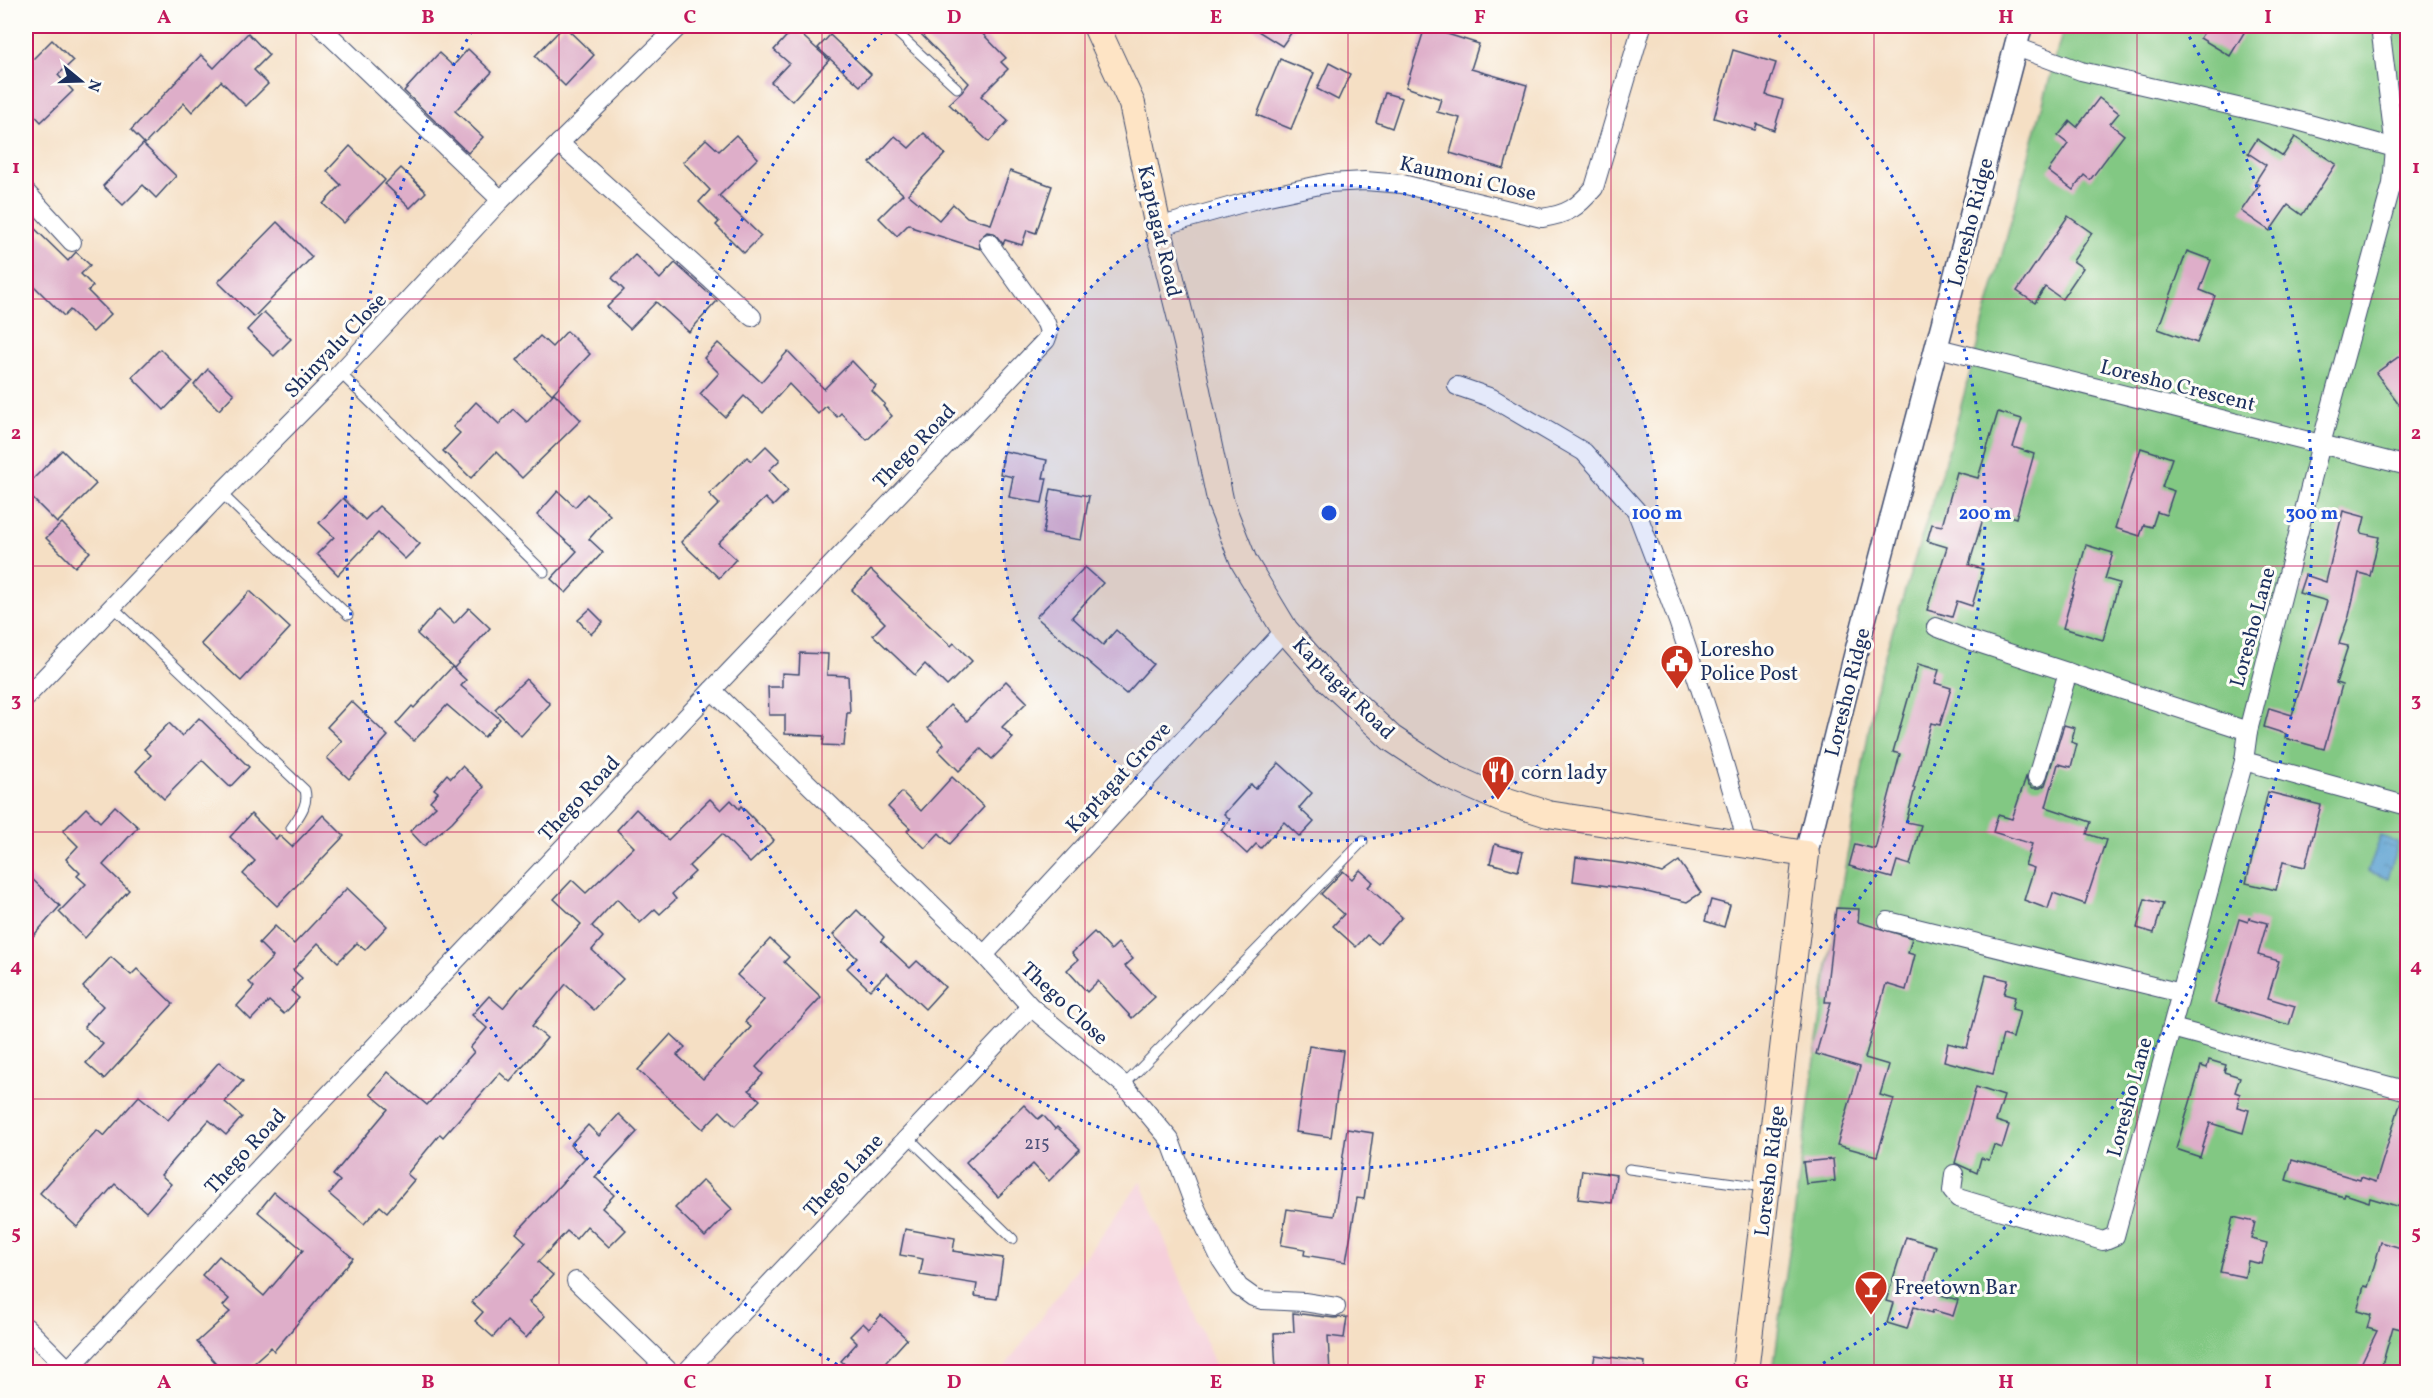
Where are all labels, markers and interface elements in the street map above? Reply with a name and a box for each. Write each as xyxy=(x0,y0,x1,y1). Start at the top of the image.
text: A xyxy=(157,4,171,32)
text: B xyxy=(421,4,435,32)
text: C xyxy=(684,4,697,32)
text: D xyxy=(947,4,961,32)
text: E xyxy=(1210,4,1222,32)
text: F xyxy=(1474,4,1486,32)
text: G xyxy=(1735,4,1749,32)
text: H xyxy=(1998,4,2014,32)
text: I xyxy=(2264,4,2272,32)
north arrow xyxy=(51,51,111,111)
text: N xyxy=(81,76,106,95)
street label: Kaumoni Close xyxy=(1396,150,1539,209)
text: 1 xyxy=(12,154,20,182)
text: 1 xyxy=(2412,154,2420,182)
street label: Loresho Ridge xyxy=(1941,155,2001,290)
street label: Kaptagat Road xyxy=(1129,163,1188,300)
street label: Shinyalu Close xyxy=(278,287,394,405)
street label: Loresho Crescent xyxy=(2097,353,2258,420)
street label: Thego Road xyxy=(867,398,963,496)
text: 2 xyxy=(11,420,21,448)
text: 2 xyxy=(2411,420,2421,448)
text: 100 m xyxy=(1632,502,1682,527)
text: 200 m xyxy=(1959,502,2011,527)
text: 300 m xyxy=(2286,502,2338,527)
centre of rings xyxy=(1319,503,1339,523)
street label: Loresho Lane xyxy=(2223,564,2283,691)
street label: Loresho Ridge xyxy=(1818,625,1878,760)
street label: Kaptagat Road xyxy=(1285,631,1401,747)
place label: Loresho Police Post xyxy=(1700,636,1798,689)
public building icon: Loresho Police Post xyxy=(1659,643,1695,690)
text: 3 xyxy=(11,687,21,715)
text: 3 xyxy=(2411,687,2421,715)
street label: Kaptagat Grove xyxy=(1060,716,1178,840)
street label: Thego Road xyxy=(533,750,627,848)
restaurant icon: corn lady xyxy=(1480,754,1516,801)
place label: corn lady xyxy=(1521,759,1608,788)
text: 4 xyxy=(10,953,22,981)
text: 4 xyxy=(2410,953,2422,981)
street label: Thego Close xyxy=(1014,956,1114,1052)
street label: Loresho Lane xyxy=(2100,1034,2160,1161)
street label: Thego Road xyxy=(199,1103,293,1201)
street label: Loresho Ridge xyxy=(1748,1104,1793,1238)
street label: Thego Lane xyxy=(798,1128,891,1224)
house number: 215 xyxy=(1024,1132,1050,1157)
text: 5 xyxy=(11,1220,21,1248)
text: 5 xyxy=(2411,1220,2421,1248)
bar icon: Freetown Bar xyxy=(1853,1269,1889,1316)
place label: Freetown Bar xyxy=(1894,1274,2018,1303)
text: A xyxy=(157,1369,171,1397)
text: B xyxy=(421,1369,435,1397)
text: C xyxy=(684,1369,697,1397)
text: D xyxy=(947,1369,961,1397)
text: E xyxy=(1210,1369,1222,1397)
text: F xyxy=(1474,1369,1486,1397)
text: G xyxy=(1735,1369,1749,1397)
text: H xyxy=(1998,1369,2014,1397)
text: I xyxy=(2264,1369,2272,1397)

